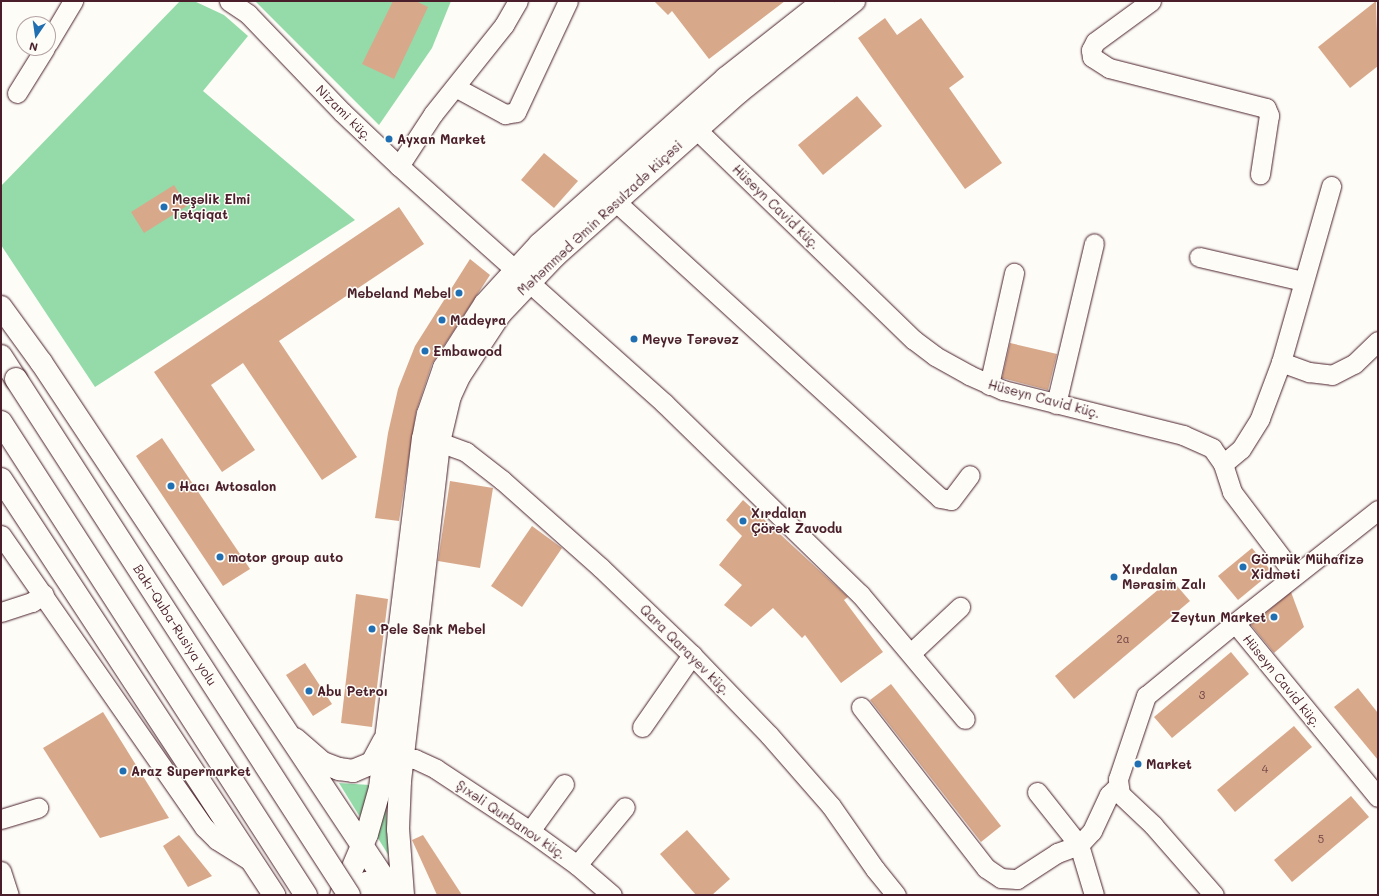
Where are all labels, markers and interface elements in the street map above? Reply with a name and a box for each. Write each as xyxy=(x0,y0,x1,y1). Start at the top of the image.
north arrow xyxy=(16,16,56,56)
text: N xyxy=(28,39,39,55)
street label: Nizami küç. xyxy=(313,82,375,144)
place label: Ayxan Market xyxy=(397,131,486,147)
marker: Ayxan Market xyxy=(384,134,394,144)
street label: Məhəmməd Əmin Rəsulzadə küçəsi xyxy=(514,137,686,299)
street label: Hüseyn Cavid küç. xyxy=(729,161,823,253)
place label: Meşəlik Elmi Tətqiqat xyxy=(172,192,251,223)
marker: Meşəlik Elmi Tətqiqat xyxy=(159,202,169,212)
place label: Mebeland Mebel xyxy=(347,285,451,301)
marker: Mebeland Mebel xyxy=(454,288,464,298)
place label: Madeyra xyxy=(450,312,506,328)
marker: Madeyra xyxy=(437,315,447,325)
place label: Meyvə Tərəvəz xyxy=(642,331,739,347)
marker: Meyvə Tərəvəz xyxy=(629,334,639,344)
place label: Embawood xyxy=(433,343,502,359)
marker: Embawood xyxy=(420,346,430,356)
street label: Hüseyn Cavid küç. xyxy=(986,377,1102,421)
place label: Hacı Avtosalon xyxy=(179,478,276,494)
marker: Hacı Avtosalon xyxy=(166,481,176,491)
place label: Xırdalan Çörək Zavodu xyxy=(751,506,843,537)
marker: Xırdalan Çörək Zavodu xyxy=(738,516,748,526)
place label: motor group auto xyxy=(228,549,343,565)
marker: motor group auto xyxy=(215,552,225,562)
place label: Gömrük Mühafizə Xidməti xyxy=(1251,552,1364,583)
street label: Bakı-Quba-Rusiya yolu xyxy=(130,561,220,689)
place label: Xırdalan Mərasim Zalı xyxy=(1122,562,1206,593)
marker: Gömrük Mühafizə Xidməti xyxy=(1238,562,1248,572)
marker: Xırdalan Mərasim Zalı xyxy=(1109,572,1119,582)
street label: Qara Qarayev küç. xyxy=(637,602,733,698)
place label: Zeytun Market xyxy=(1171,609,1266,625)
marker: Zeytun Market xyxy=(1269,612,1279,622)
place label: Pele Senk Mebel xyxy=(380,621,485,637)
marker: Pele Senk Mebel xyxy=(367,624,377,634)
street label: Hüseyn Cavid küç. xyxy=(1240,631,1324,731)
house number: 2a xyxy=(1117,632,1129,646)
place label: Abu Petroı xyxy=(317,683,388,699)
marker: Abu Petroı xyxy=(304,686,314,696)
house number: 3 xyxy=(1199,688,1205,702)
place label: Market xyxy=(1146,756,1192,772)
marker: Market xyxy=(1133,759,1143,769)
house number: 4 xyxy=(1262,762,1268,776)
place label: Araz Supermarket xyxy=(131,763,251,779)
marker: Araz Supermarket xyxy=(118,766,128,776)
street label: Şıxəli Qurbanov küç. xyxy=(453,777,569,863)
house number: 5 xyxy=(1318,832,1324,846)

